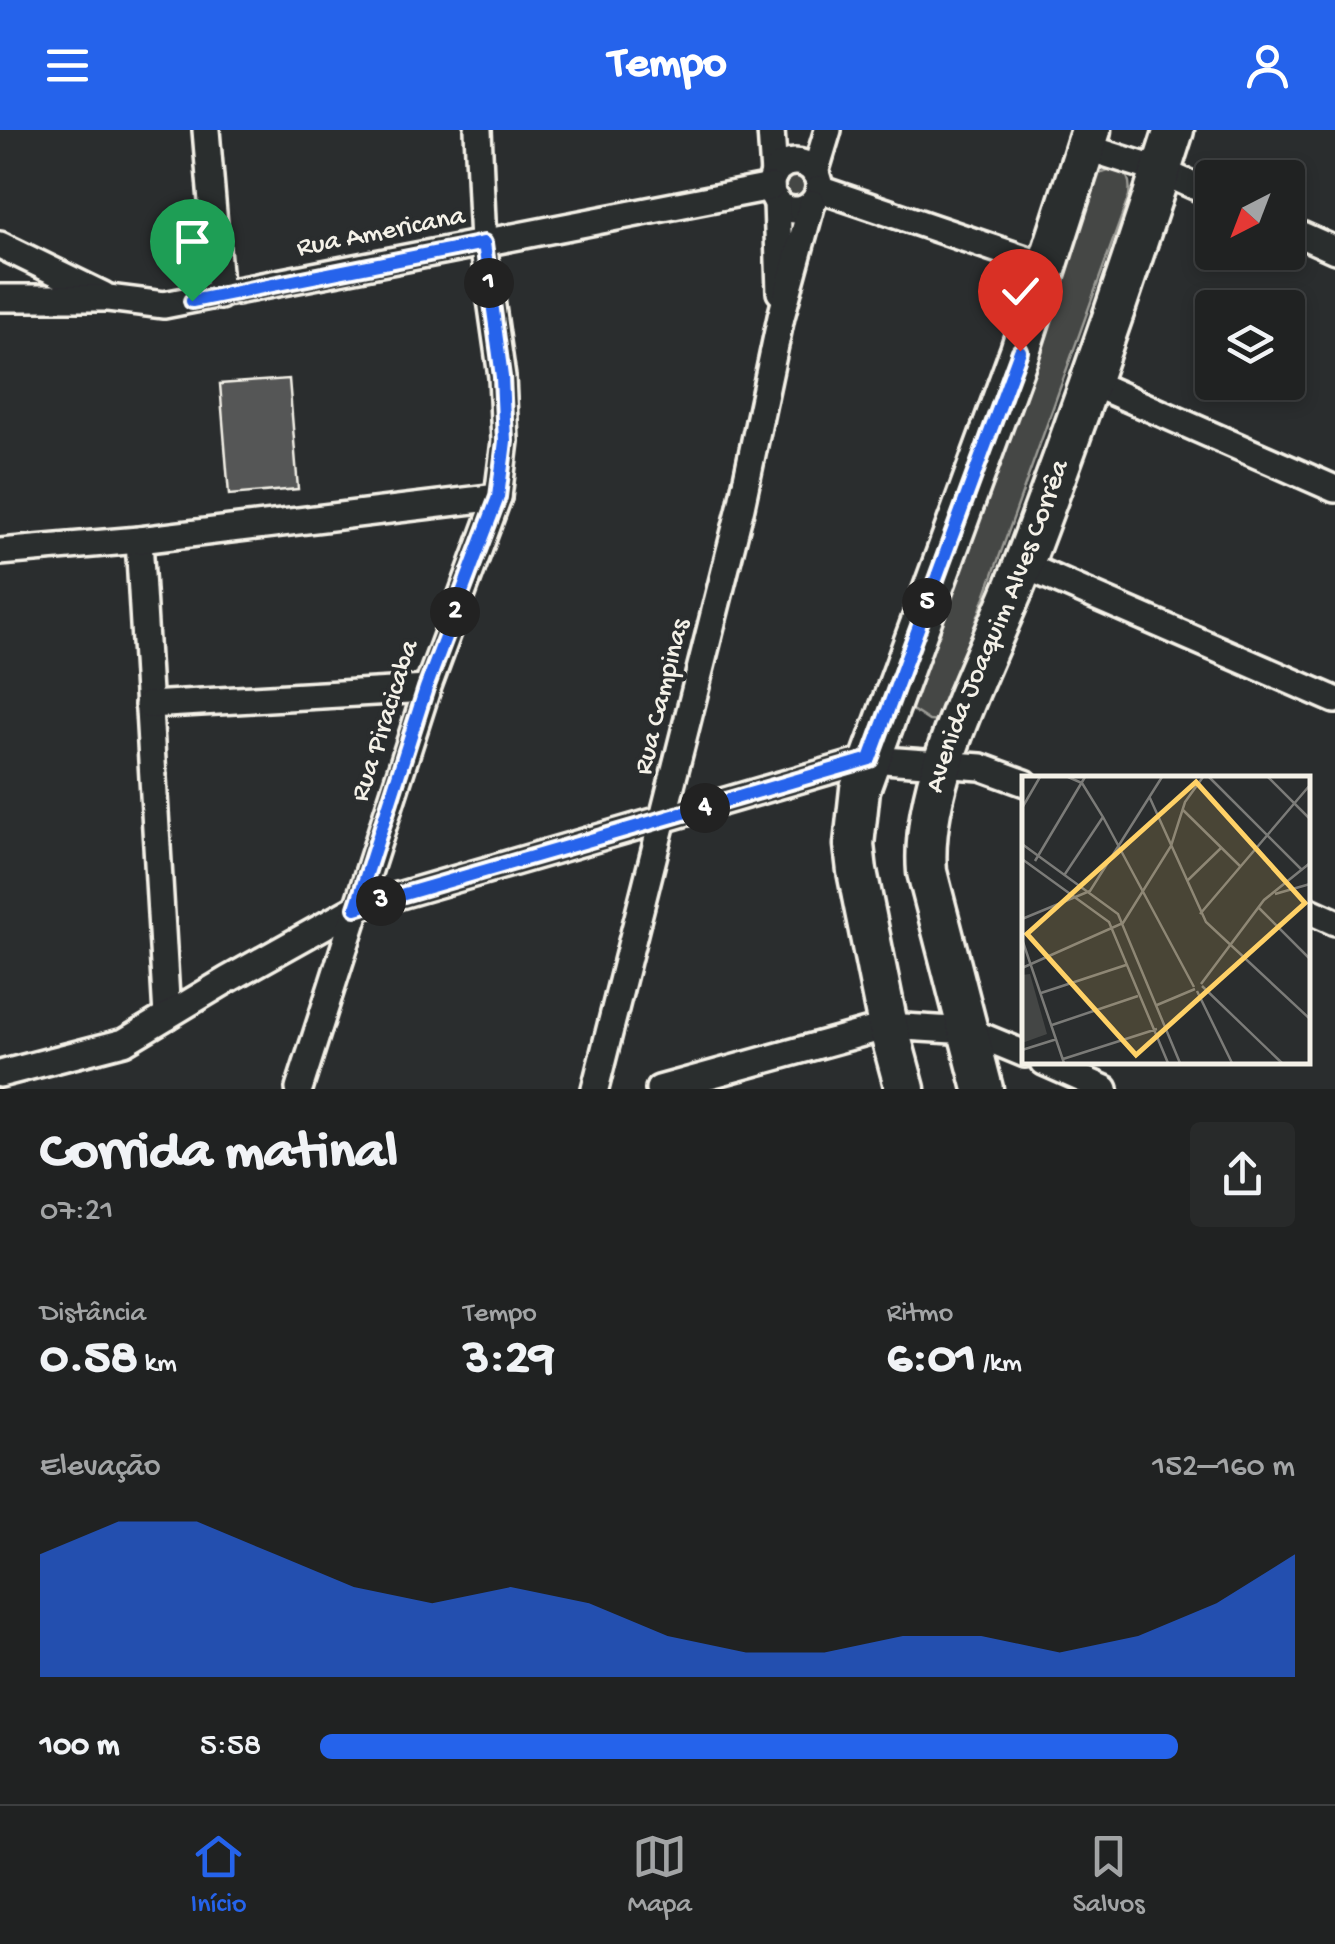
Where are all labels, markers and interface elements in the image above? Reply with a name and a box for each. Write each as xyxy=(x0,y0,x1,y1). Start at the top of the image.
icon: menu xyxy=(40,38,95,93)
icon: person xyxy=(1240,38,1295,93)
text: Tempo xyxy=(609,39,727,92)
north arrow xyxy=(1195,160,1305,270)
map controls xyxy=(1195,160,1305,400)
pin xyxy=(150,199,235,302)
street label: Rua Americana xyxy=(294,200,469,265)
icon: arrive xyxy=(165,214,220,269)
pin xyxy=(978,249,1063,352)
pin: 1 xyxy=(464,258,514,308)
icon: check xyxy=(993,264,1048,319)
text: 1 xyxy=(483,266,495,299)
button: layers xyxy=(1195,290,1305,400)
street label: Avenida Joaquim Alves Corrêa xyxy=(919,454,1078,796)
pin: 5 xyxy=(902,578,952,628)
text: 5 xyxy=(920,586,934,619)
pin: 2 xyxy=(430,587,480,637)
text: 2 xyxy=(448,595,462,628)
street label: Rua Campinas xyxy=(628,615,698,778)
street label: Rua Piracicaba xyxy=(344,635,428,806)
inset map xyxy=(1022,776,1310,1064)
pin: 4 xyxy=(680,783,730,833)
text: 4 xyxy=(698,791,712,824)
pin: 3 xyxy=(356,876,406,926)
text: 3 xyxy=(374,884,388,917)
button: share xyxy=(1190,1122,1295,1227)
text: Corrida matinal xyxy=(40,1123,398,1187)
text: 07:21 xyxy=(40,1193,113,1231)
text: Distância xyxy=(40,1298,146,1331)
text: Tempo xyxy=(463,1298,537,1331)
text: Ritmo xyxy=(887,1298,953,1331)
text: 0.58 xyxy=(40,1331,138,1390)
text: 3:29 xyxy=(463,1331,555,1390)
text: 6:01 xyxy=(887,1331,976,1390)
text: km xyxy=(138,1348,177,1381)
text: /km xyxy=(976,1348,1022,1381)
text: Elevação xyxy=(40,1449,161,1487)
text: 152–160 m xyxy=(1152,1449,1295,1487)
text: 100 m xyxy=(40,1728,120,1766)
text: 5:58 xyxy=(200,1728,261,1766)
tab: Início xyxy=(190,1829,247,1922)
tab: Mapa xyxy=(628,1829,692,1922)
tab: Salvos xyxy=(1073,1829,1145,1922)

